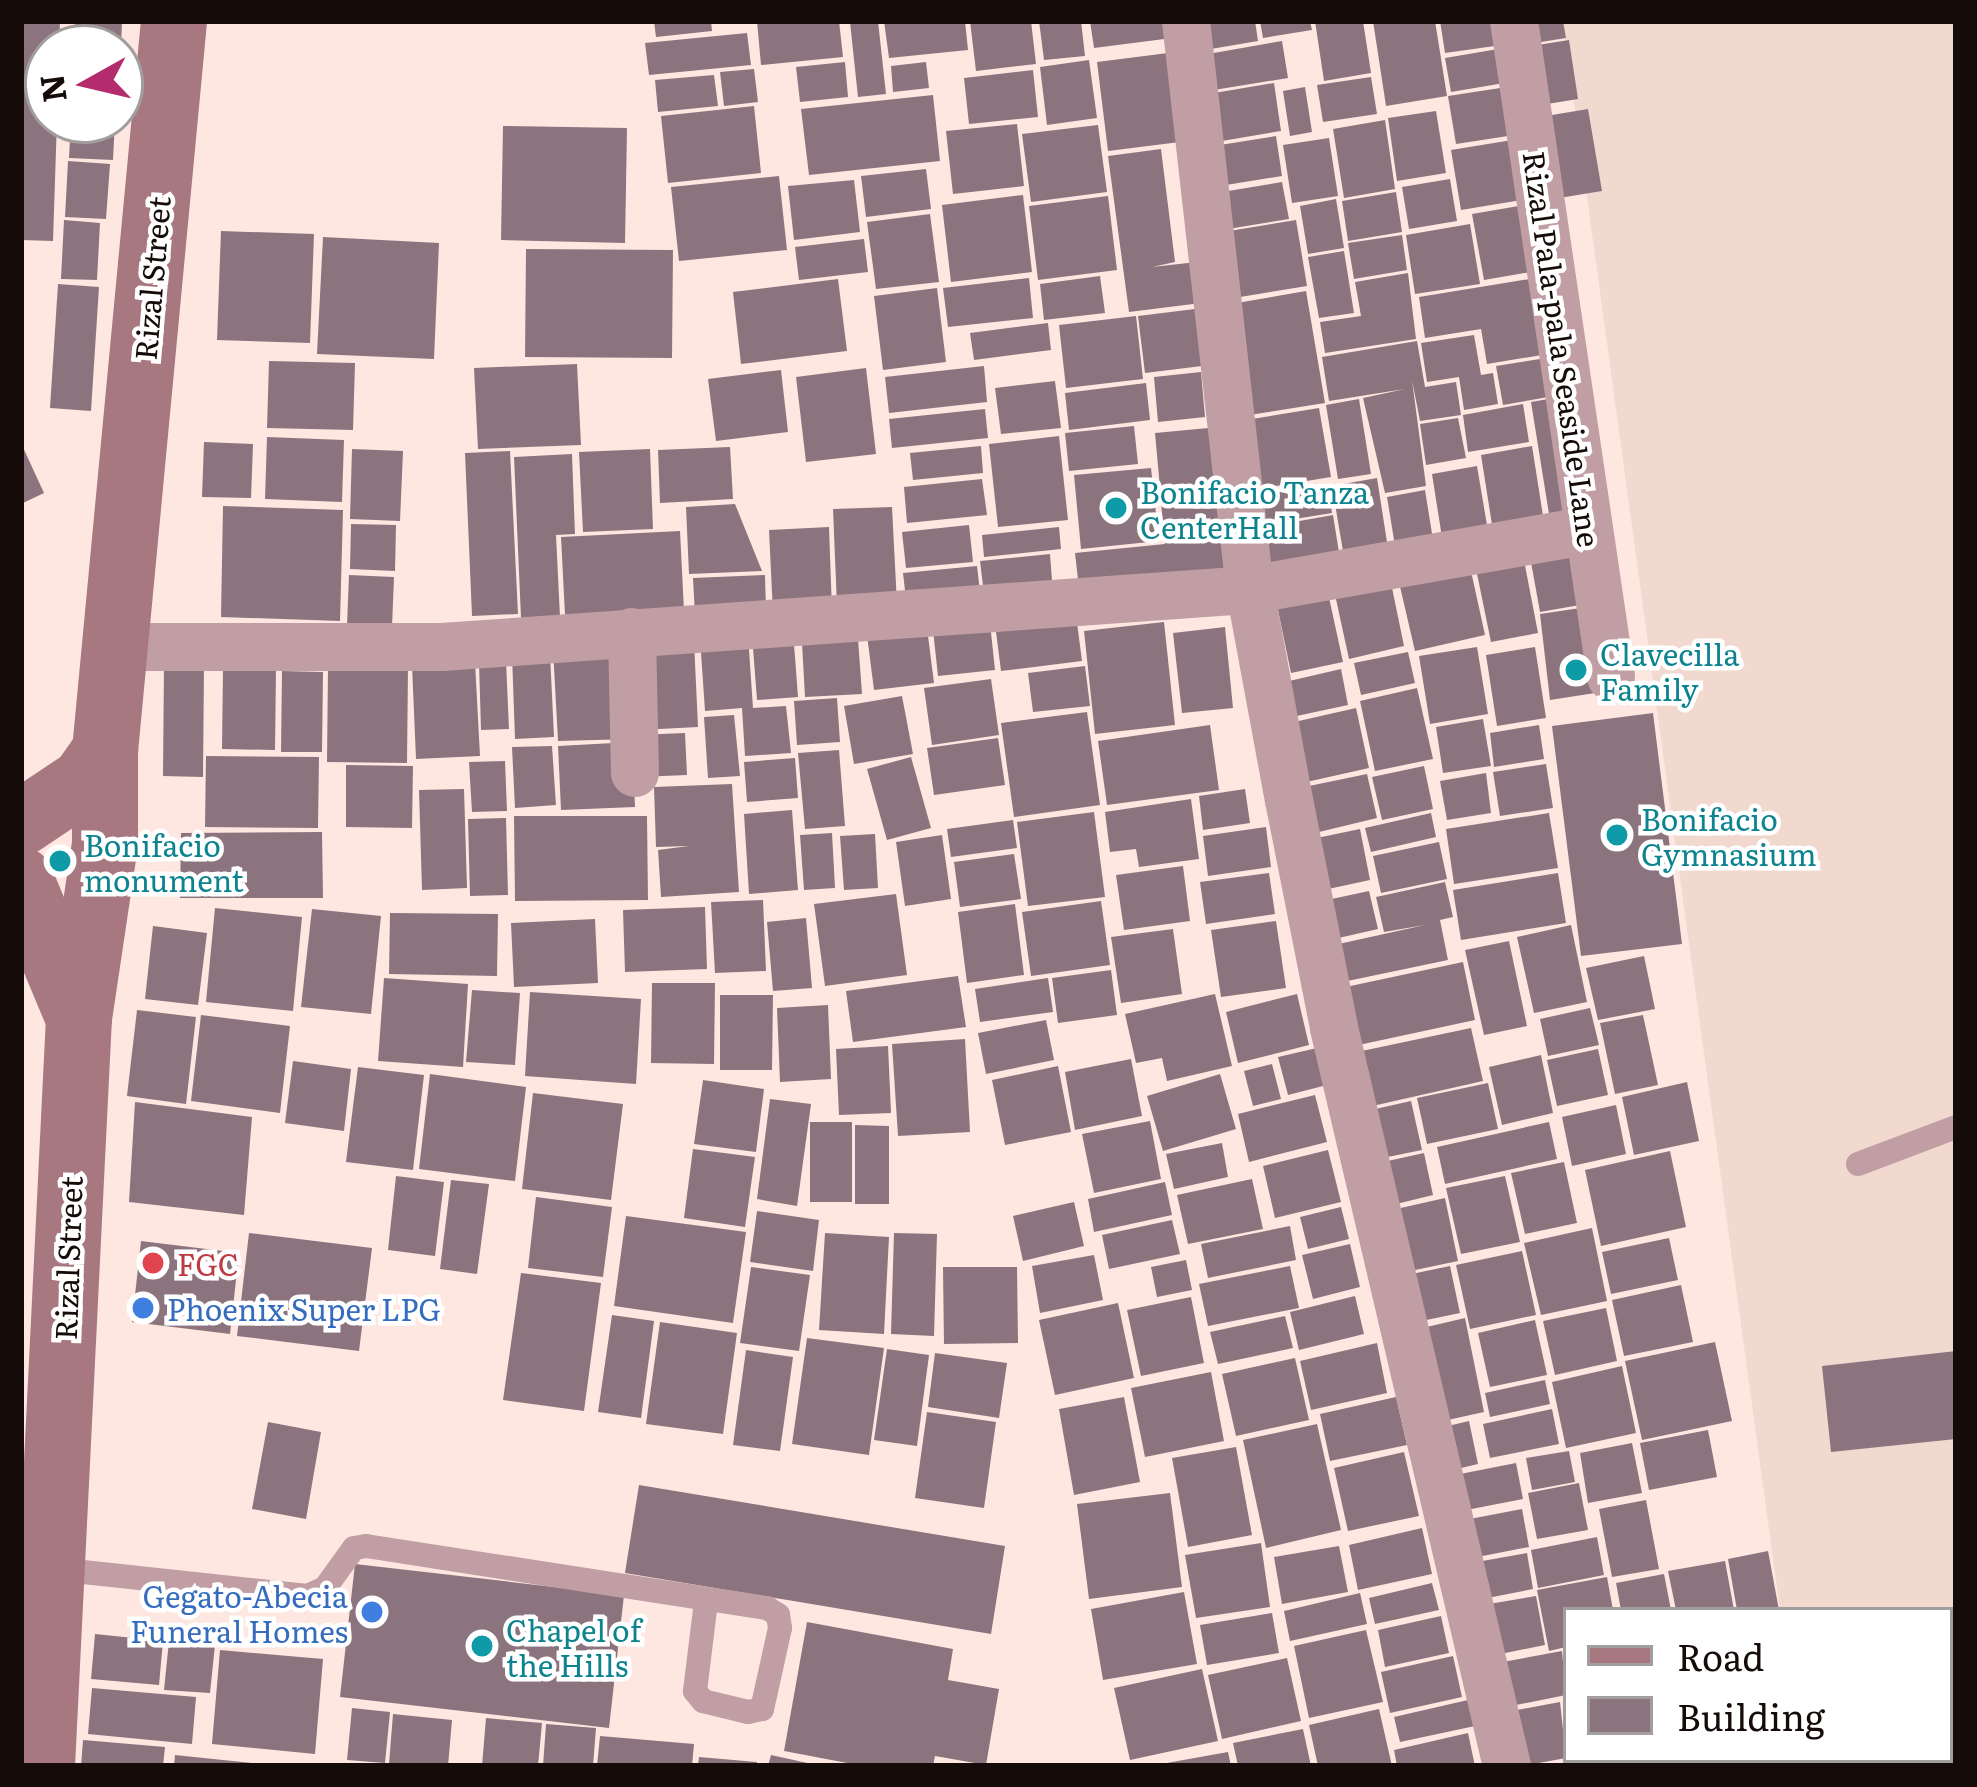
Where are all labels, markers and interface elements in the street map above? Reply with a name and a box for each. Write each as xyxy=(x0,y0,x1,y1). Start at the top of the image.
north arrow xyxy=(24,24,144,144)
text: N xyxy=(25,72,77,106)
street label: Rizal Pala-pala Seaside Lane xyxy=(1517,149,1609,549)
street label: Rizal Street xyxy=(126,195,176,361)
place label: Bonifacio Tanza CenterHall xyxy=(1140,473,1369,544)
marker: Bonifacio Tanza CenterHall xyxy=(1103,495,1129,521)
place label: Clavecilla Family xyxy=(1600,635,1739,706)
marker: Clavecilla Family xyxy=(1563,657,1589,683)
place label: Bonifacio Gymnasium xyxy=(1641,800,1817,870)
marker: Bonifacio Gymnasium xyxy=(1604,822,1630,848)
place label: Bonifacio monument xyxy=(84,826,244,896)
marker: Bonifacio monument xyxy=(47,848,73,874)
street label: Rizal Street xyxy=(46,1175,88,1341)
place label: FGC xyxy=(177,1245,239,1281)
marker: FGC xyxy=(140,1250,166,1276)
place label: Phoenix Super LPG xyxy=(167,1290,441,1326)
marker: Phoenix Super LPG xyxy=(130,1295,156,1321)
place label: Gegato-Abecia Funeral Homes xyxy=(130,1577,348,1648)
marker: Gegato-Abecia Funeral Homes xyxy=(359,1599,385,1625)
legend xyxy=(1563,1607,1953,1763)
place label: Chapel of the Hills xyxy=(506,1611,641,1682)
text: Road xyxy=(1677,1629,1764,1682)
marker: Chapel of the Hills xyxy=(469,1633,495,1659)
text: Building xyxy=(1677,1689,1825,1742)

